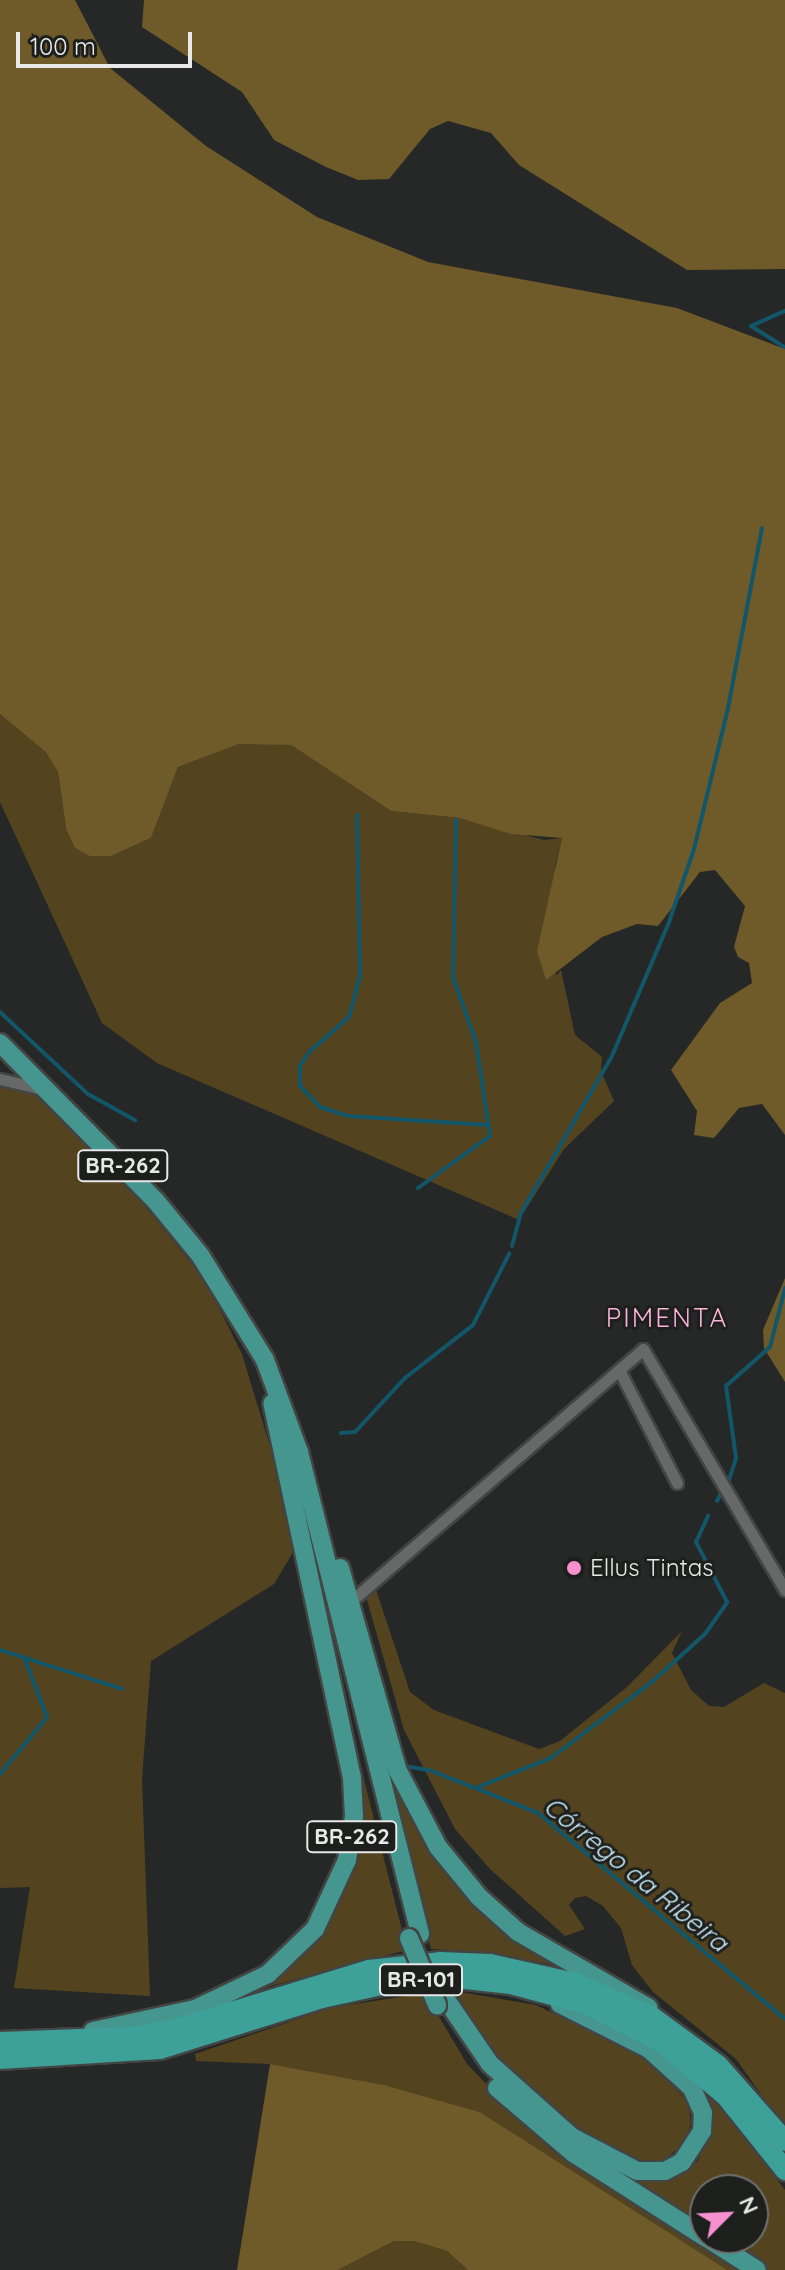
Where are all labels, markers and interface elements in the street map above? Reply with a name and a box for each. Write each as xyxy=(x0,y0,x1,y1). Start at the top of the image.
scale bar xyxy=(20,16,196,66)
text: 100 m xyxy=(30,31,96,61)
road number: BR-262 xyxy=(77,1148,169,1184)
district label: PIMENTA xyxy=(606,1302,728,1334)
place label: Ellus Tintas xyxy=(590,1554,713,1582)
marker: Ellus Tintas xyxy=(565,1559,583,1577)
water label: Córrego da Ribeira xyxy=(537,1790,735,1958)
road number: BR-262 xyxy=(306,1819,398,1855)
road number: BR-101 xyxy=(379,1962,463,1998)
north arrow xyxy=(689,2174,769,2254)
text: N xyxy=(733,2192,765,2218)

